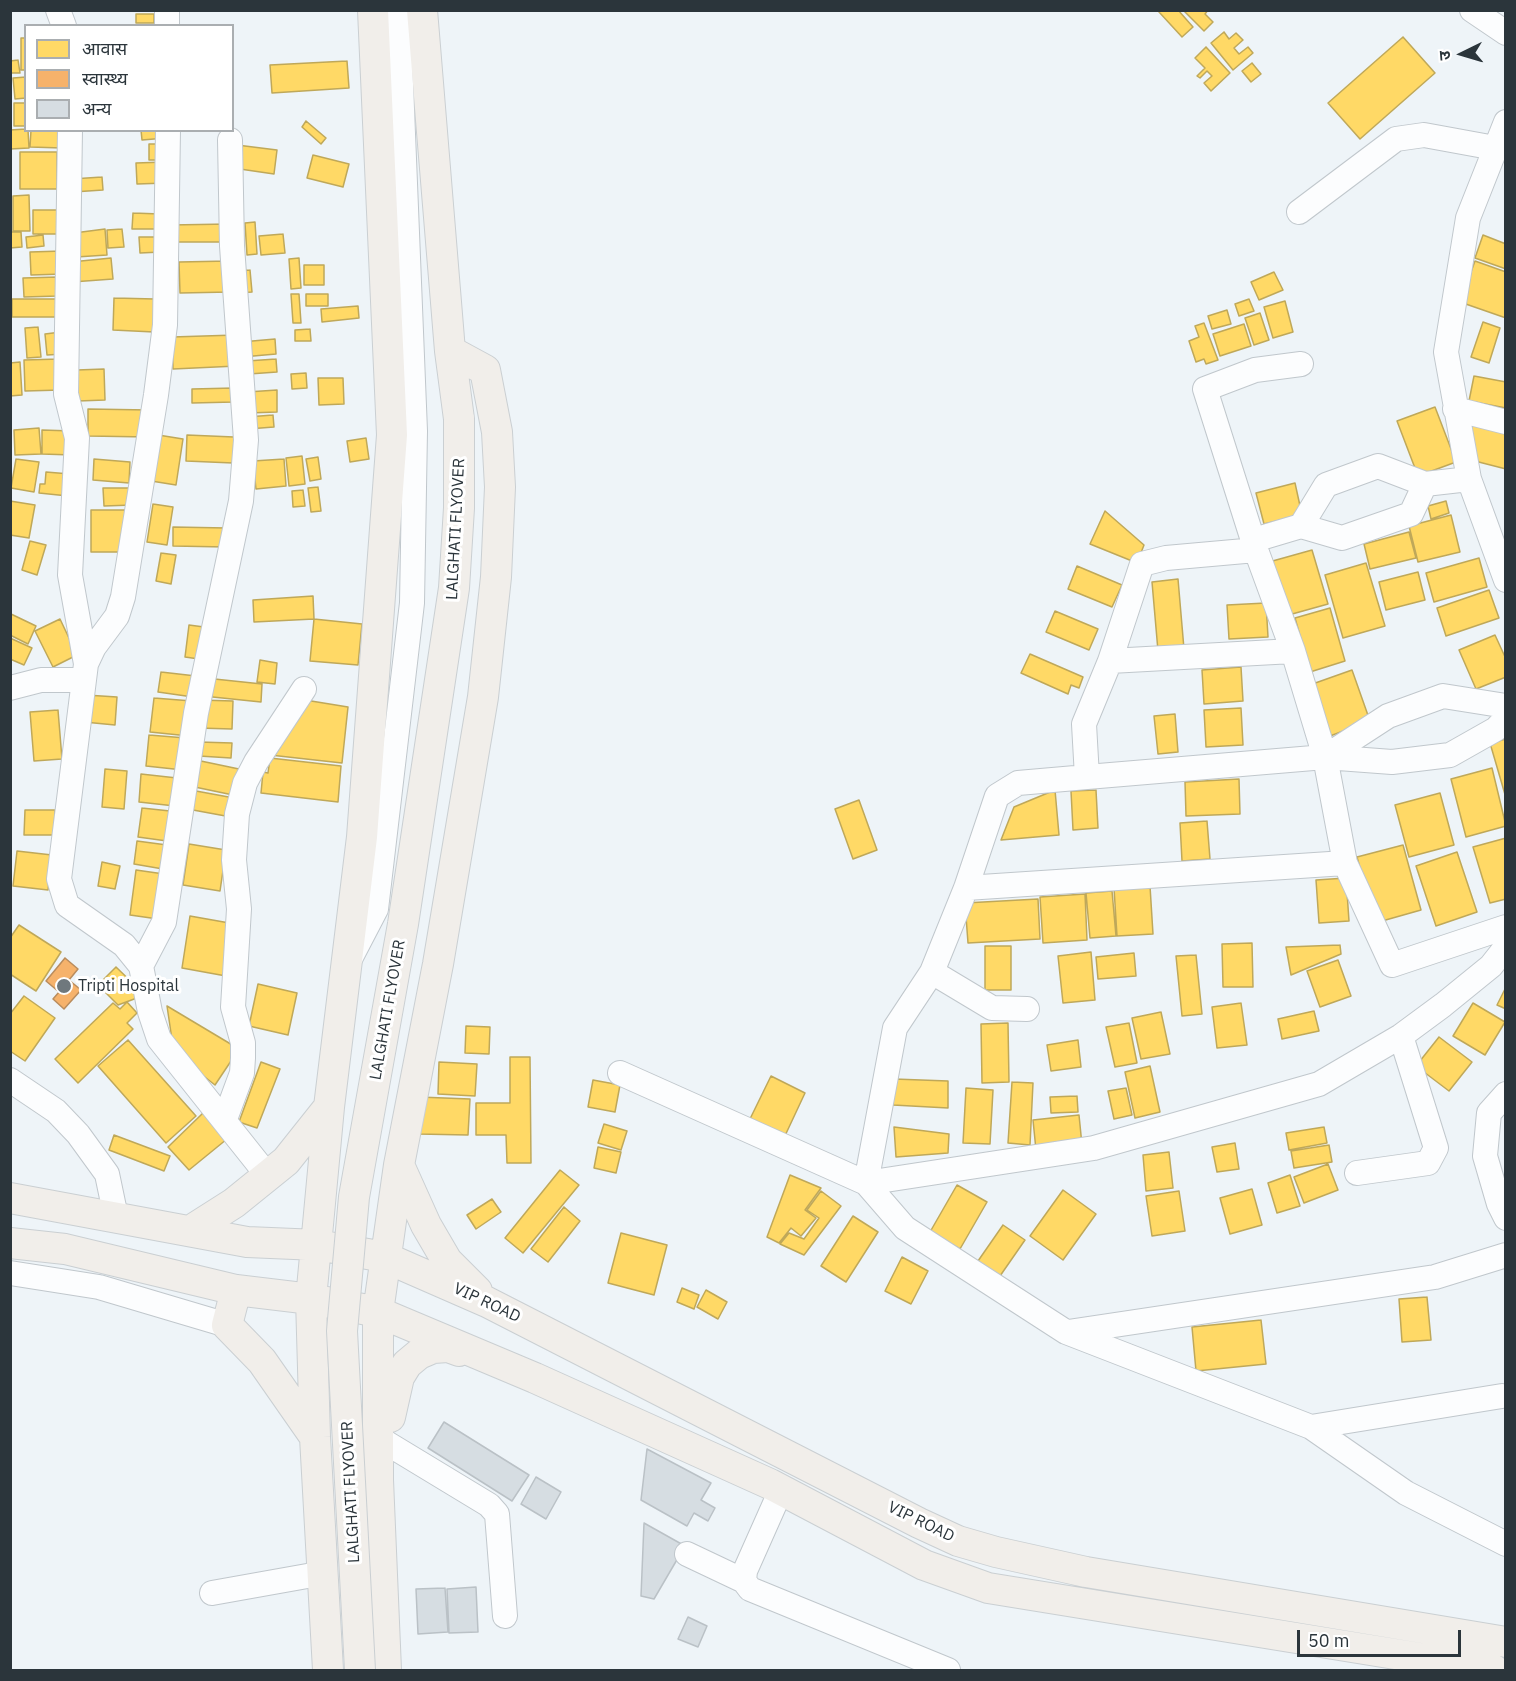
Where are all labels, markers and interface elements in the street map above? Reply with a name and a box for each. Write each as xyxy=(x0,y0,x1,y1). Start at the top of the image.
legend xyxy=(24,24,234,132)
north arrow xyxy=(1432,24,1492,84)
text: आवास xyxy=(82,37,127,60)
text: उ xyxy=(1434,50,1454,61)
text: स्वास्थ्य xyxy=(82,67,128,90)
text: अन्य xyxy=(82,97,112,120)
street label: LALGHATI FLYOVER xyxy=(443,457,469,601)
street label: LALGHATI FLYOVER xyxy=(366,938,410,1082)
place label: Tripti Hospital xyxy=(78,976,179,996)
marker: Tripti Hospital xyxy=(55,977,73,995)
street label: VIP ROAD xyxy=(450,1279,524,1327)
street label: LALGHATI FLYOVER xyxy=(338,1420,364,1564)
street label: VIP ROAD xyxy=(885,1498,957,1546)
scale bar xyxy=(1300,1618,1464,1656)
text: 50 m xyxy=(1308,1629,1350,1652)

